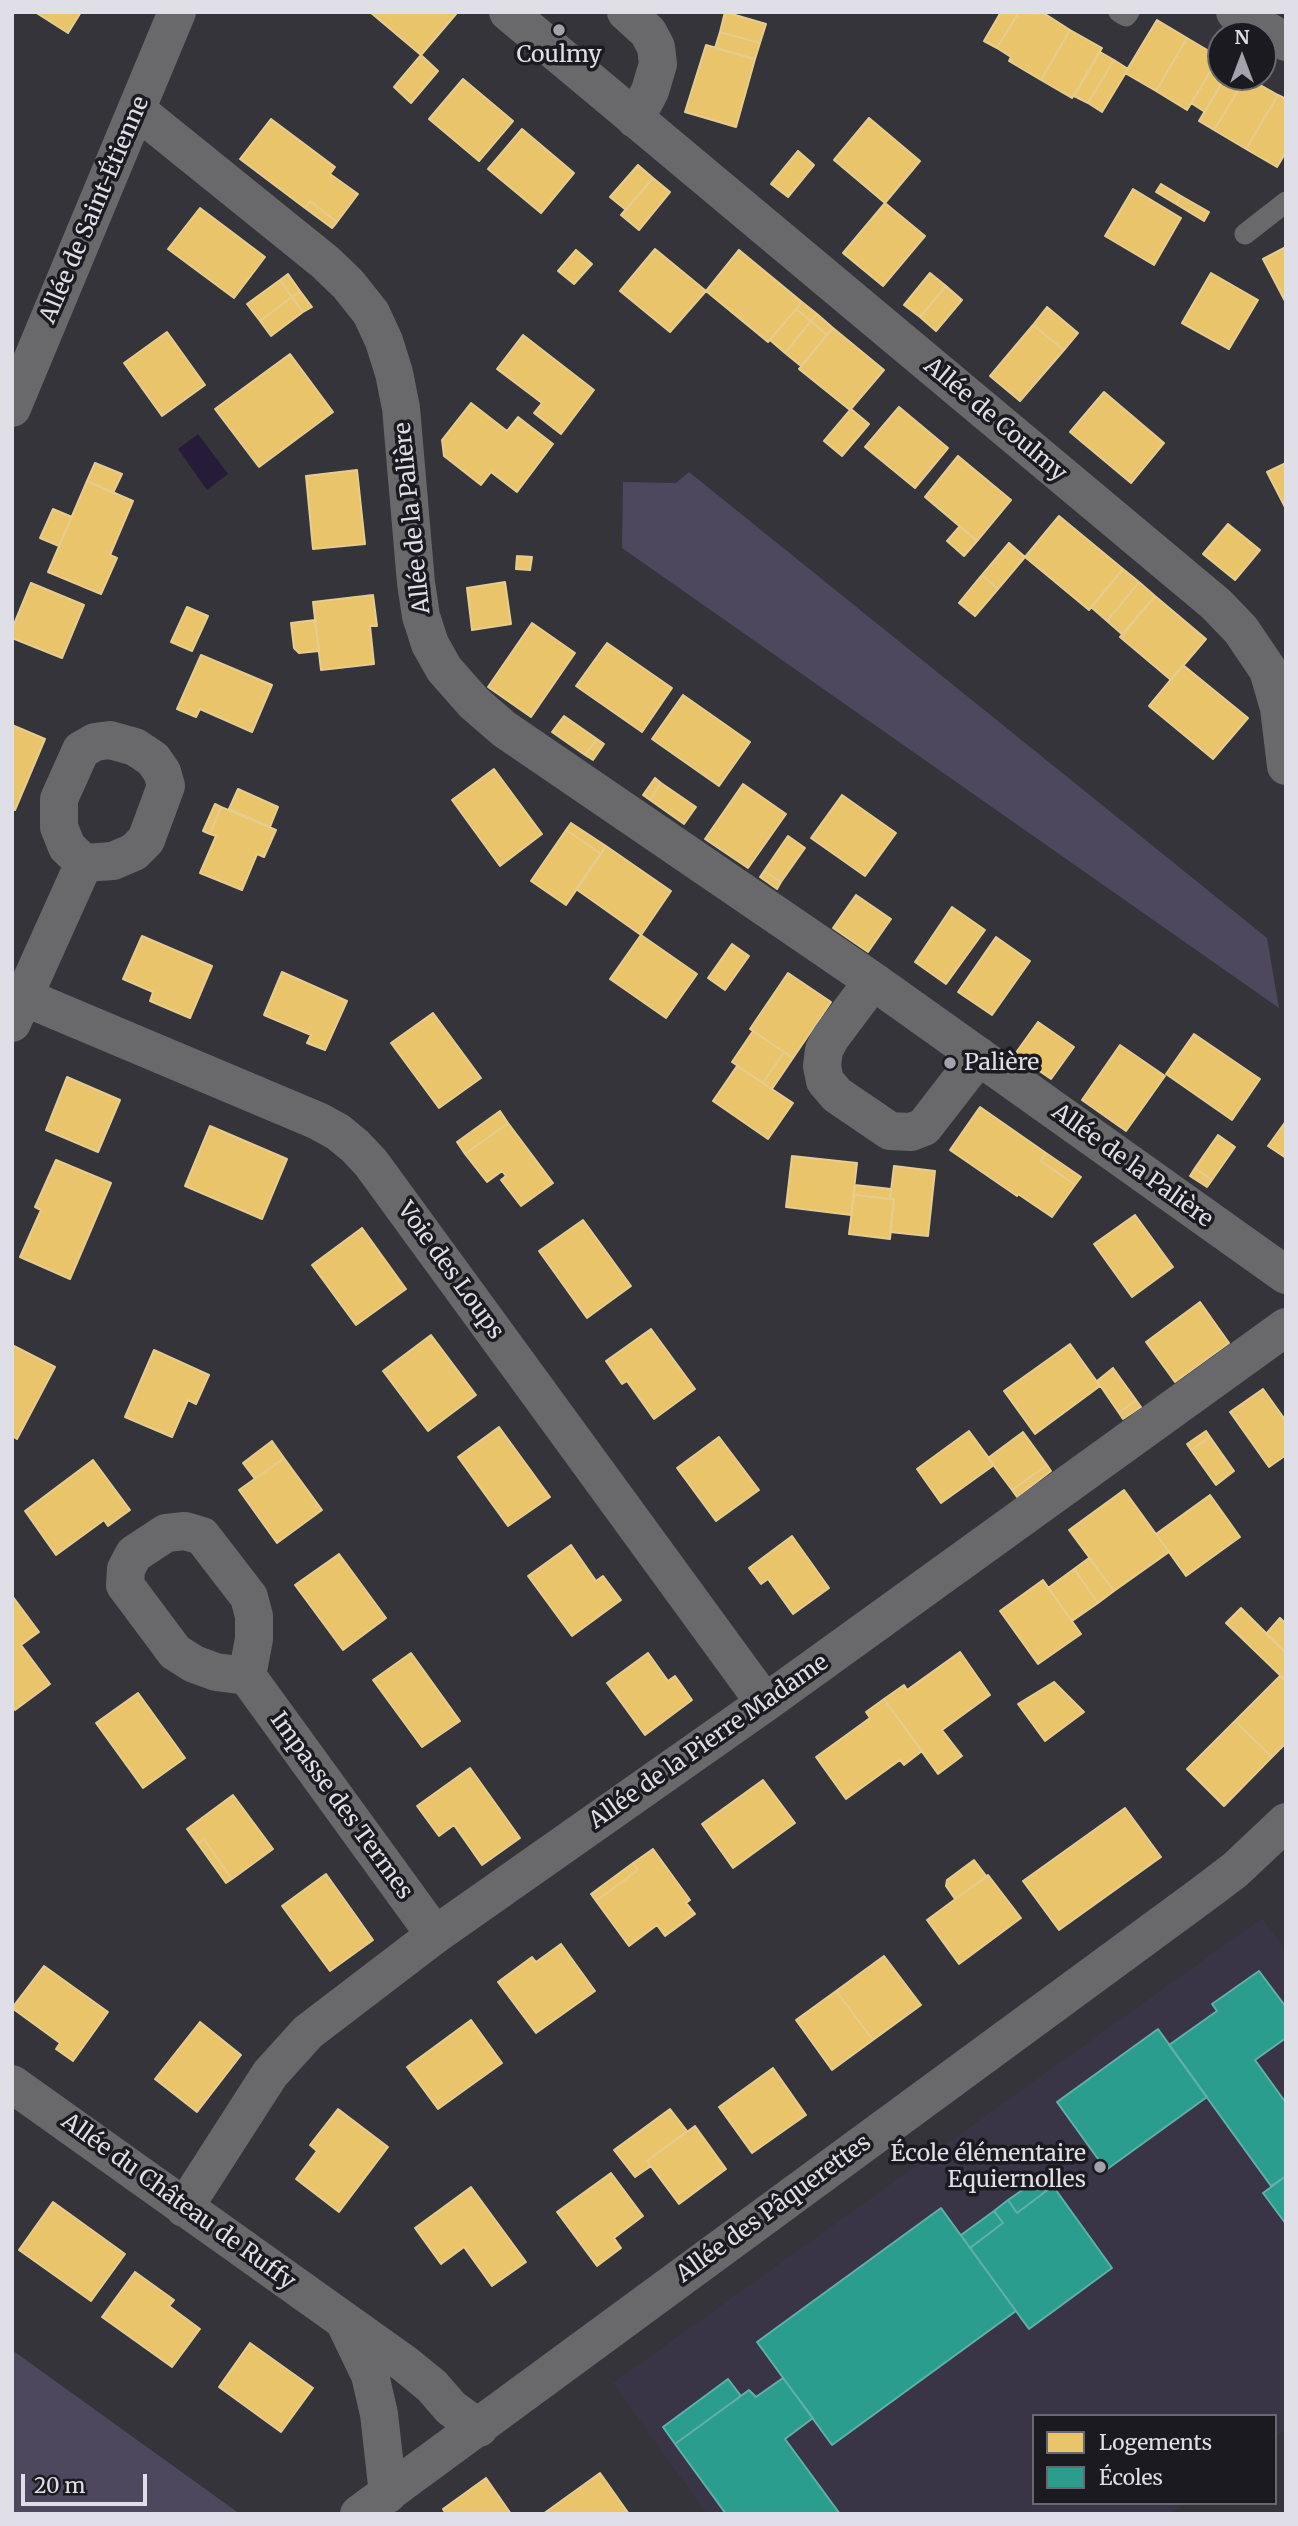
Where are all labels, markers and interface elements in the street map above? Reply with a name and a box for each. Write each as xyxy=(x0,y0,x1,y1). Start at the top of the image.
north arrow xyxy=(1207,21,1277,91)
marker: Coulmy xyxy=(551,22,567,38)
text: N xyxy=(1234,25,1250,49)
place label: Coulmy xyxy=(516,41,602,69)
street label: Allée de Saint-Étienne xyxy=(35,92,155,328)
street label: Allée de Coulmy xyxy=(918,352,1072,488)
street label: Allée de la Palière xyxy=(389,421,437,615)
place label: Palière xyxy=(964,1049,1039,1077)
marker: Palière xyxy=(942,1055,958,1071)
street label: Allée de la Palière xyxy=(1046,1098,1218,1234)
street label: Voie des Loups xyxy=(391,1197,509,1345)
street label: Allée de la Pierre Madame xyxy=(584,1649,834,1835)
street label: Impasse des Termes xyxy=(264,1707,418,1905)
street label: Allée du Château de Ruffy xyxy=(56,2108,300,2296)
street label: Allée des Pâquerettes xyxy=(671,2129,877,2289)
place label: École élémentaire Equiernolles xyxy=(891,2140,1086,2194)
marker: École élémentaire Equiernolles xyxy=(1092,2159,1108,2175)
legend xyxy=(1032,2414,1277,2505)
text: Logements xyxy=(1099,2429,1212,2456)
scale bar xyxy=(24,2460,150,2504)
text: Écoles xyxy=(1099,2464,1163,2491)
text: 20 m xyxy=(34,2472,85,2499)

